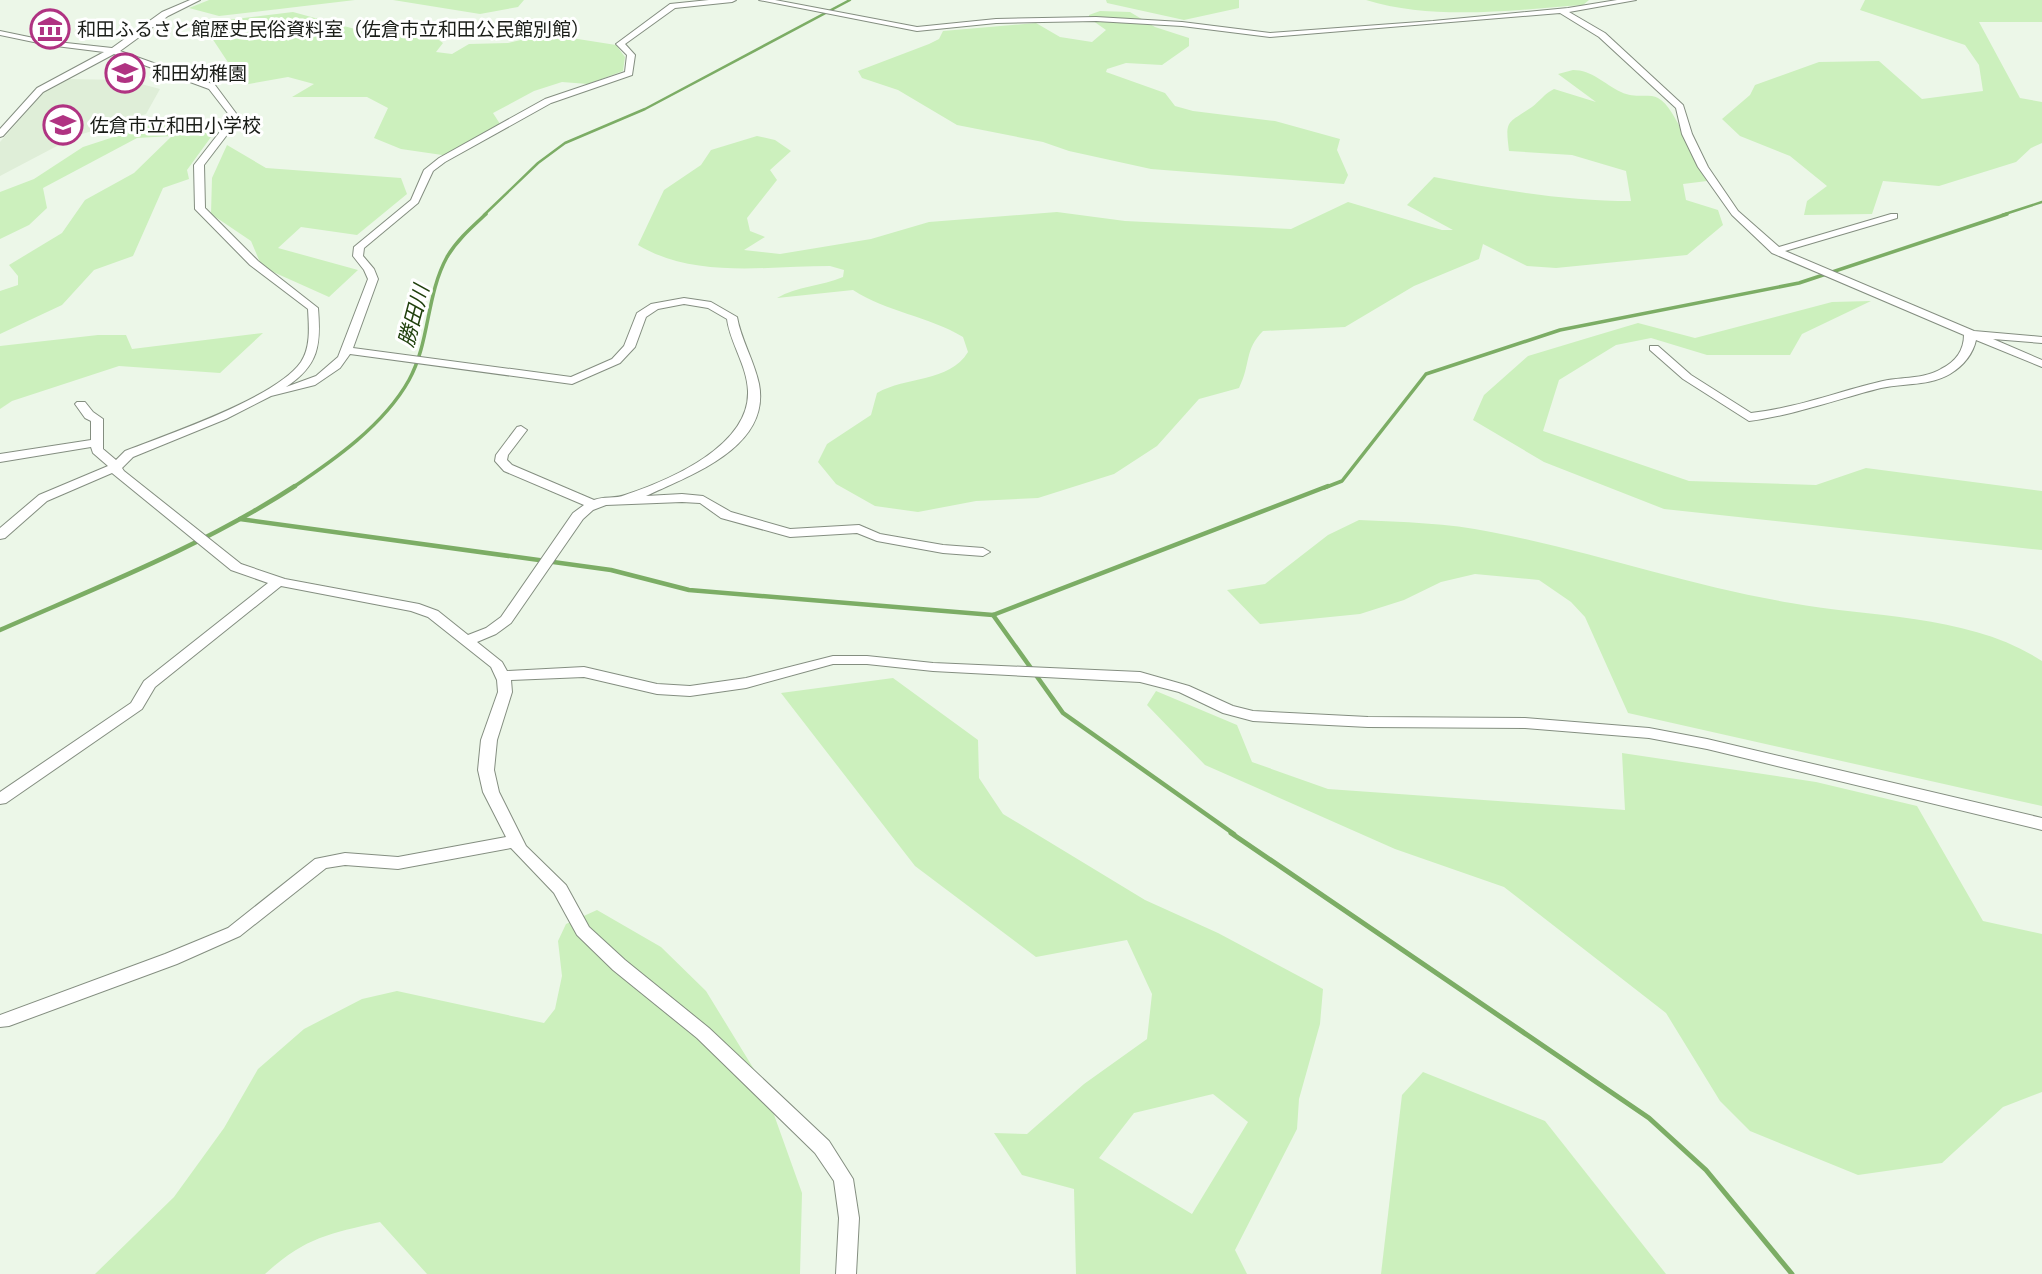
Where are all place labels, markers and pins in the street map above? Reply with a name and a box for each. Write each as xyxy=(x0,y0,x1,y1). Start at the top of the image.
museum icon: 和田ふるさと館歴史民俗資料室（佐倉市立和田公民館別館） xyxy=(29,8,71,50)
place label: 和田ふるさと館歴史民俗資料室（佐倉市立和田公民館別館） xyxy=(77,16,590,42)
school or university icon: 和田幼稚園 xyxy=(104,52,146,94)
place label: 和田幼稚園 xyxy=(152,60,247,86)
school or university icon: 佐倉市立和田小学校 xyxy=(42,104,84,146)
place label: 佐倉市立和田小学校 xyxy=(90,112,261,138)

